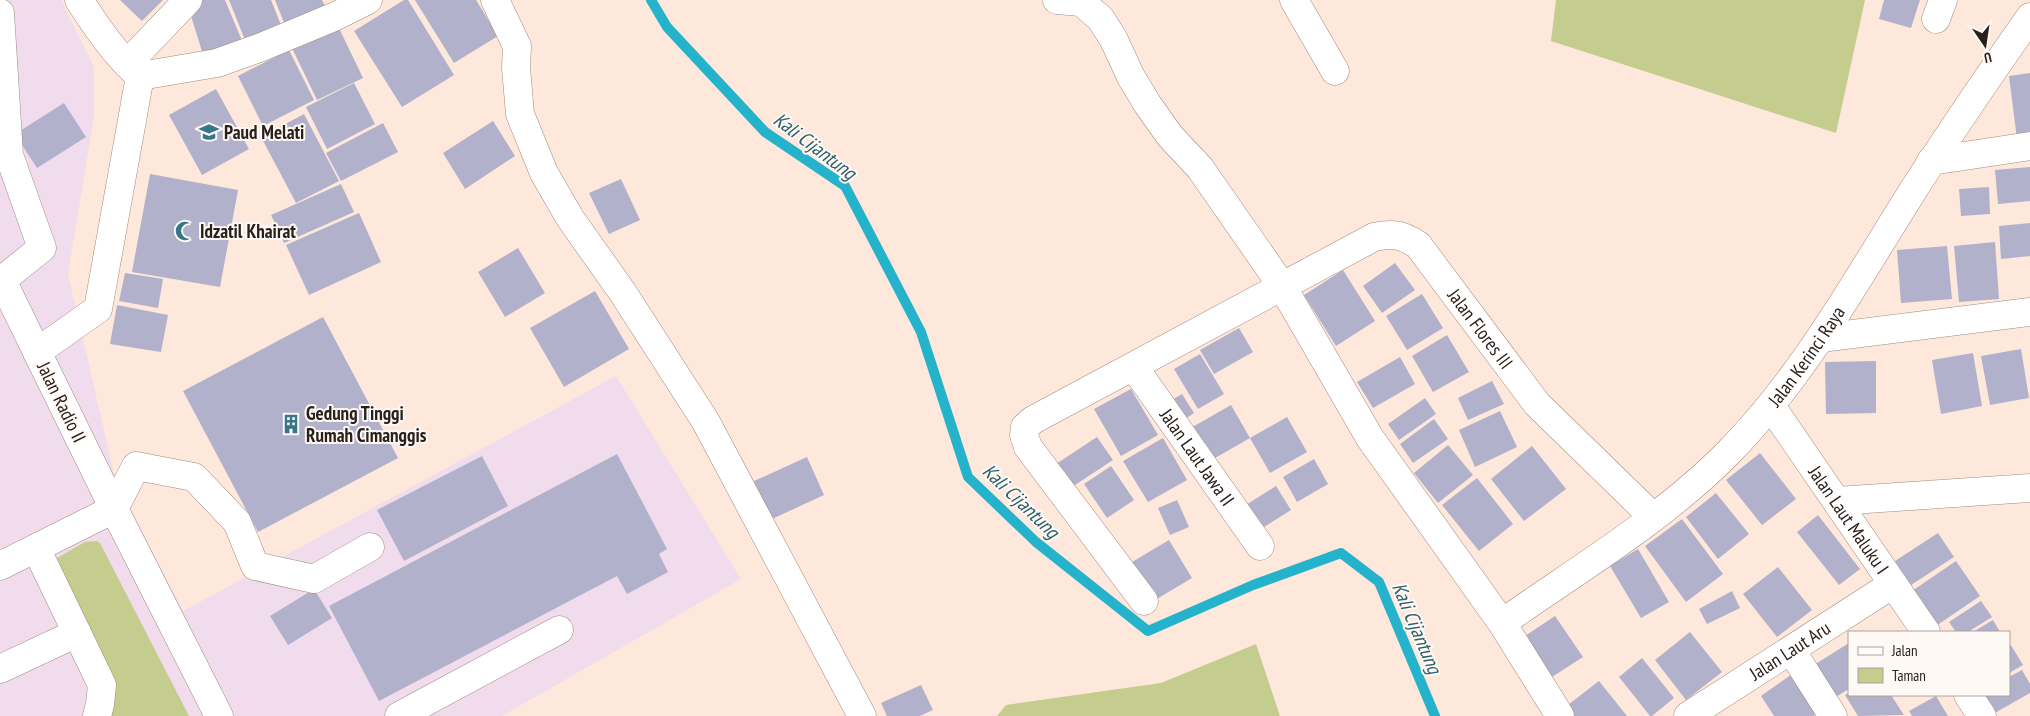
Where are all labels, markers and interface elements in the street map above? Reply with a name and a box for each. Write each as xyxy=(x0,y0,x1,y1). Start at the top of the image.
north arrow xyxy=(1960,20,2010,70)
text: U xyxy=(1982,48,1993,67)
water label: Kali Cijantung xyxy=(768,106,863,186)
place label: Paud Melati xyxy=(224,120,304,144)
school or university icon: Paud Melati xyxy=(198,121,220,143)
place label: Idzatil Khairat xyxy=(200,219,296,243)
mosque icon: Idzatil Khairat xyxy=(174,220,196,242)
street label: Jalan Flores III xyxy=(1442,283,1518,373)
street label: Jalan Kerinci Raya xyxy=(1762,302,1850,412)
street label: Jalan Radio II xyxy=(32,357,92,446)
place label: Gedung Tinggi Rumah Cimanggis xyxy=(306,401,427,447)
street label: Jalan Laut Jawa II xyxy=(1154,403,1240,510)
building icon: Gedung Tinggi Rumah Cimanggis xyxy=(280,413,302,435)
water label: Kali Cijantung xyxy=(977,458,1066,545)
street label: Jalan Laut Maluku I xyxy=(1803,460,1895,578)
water label: Kali Cijantung xyxy=(1386,578,1448,679)
street label: Jalan Laut Aru xyxy=(1744,616,1835,686)
legend xyxy=(1848,631,2010,696)
text: Jalan xyxy=(1891,641,1918,660)
text: Taman xyxy=(1892,666,1926,685)

